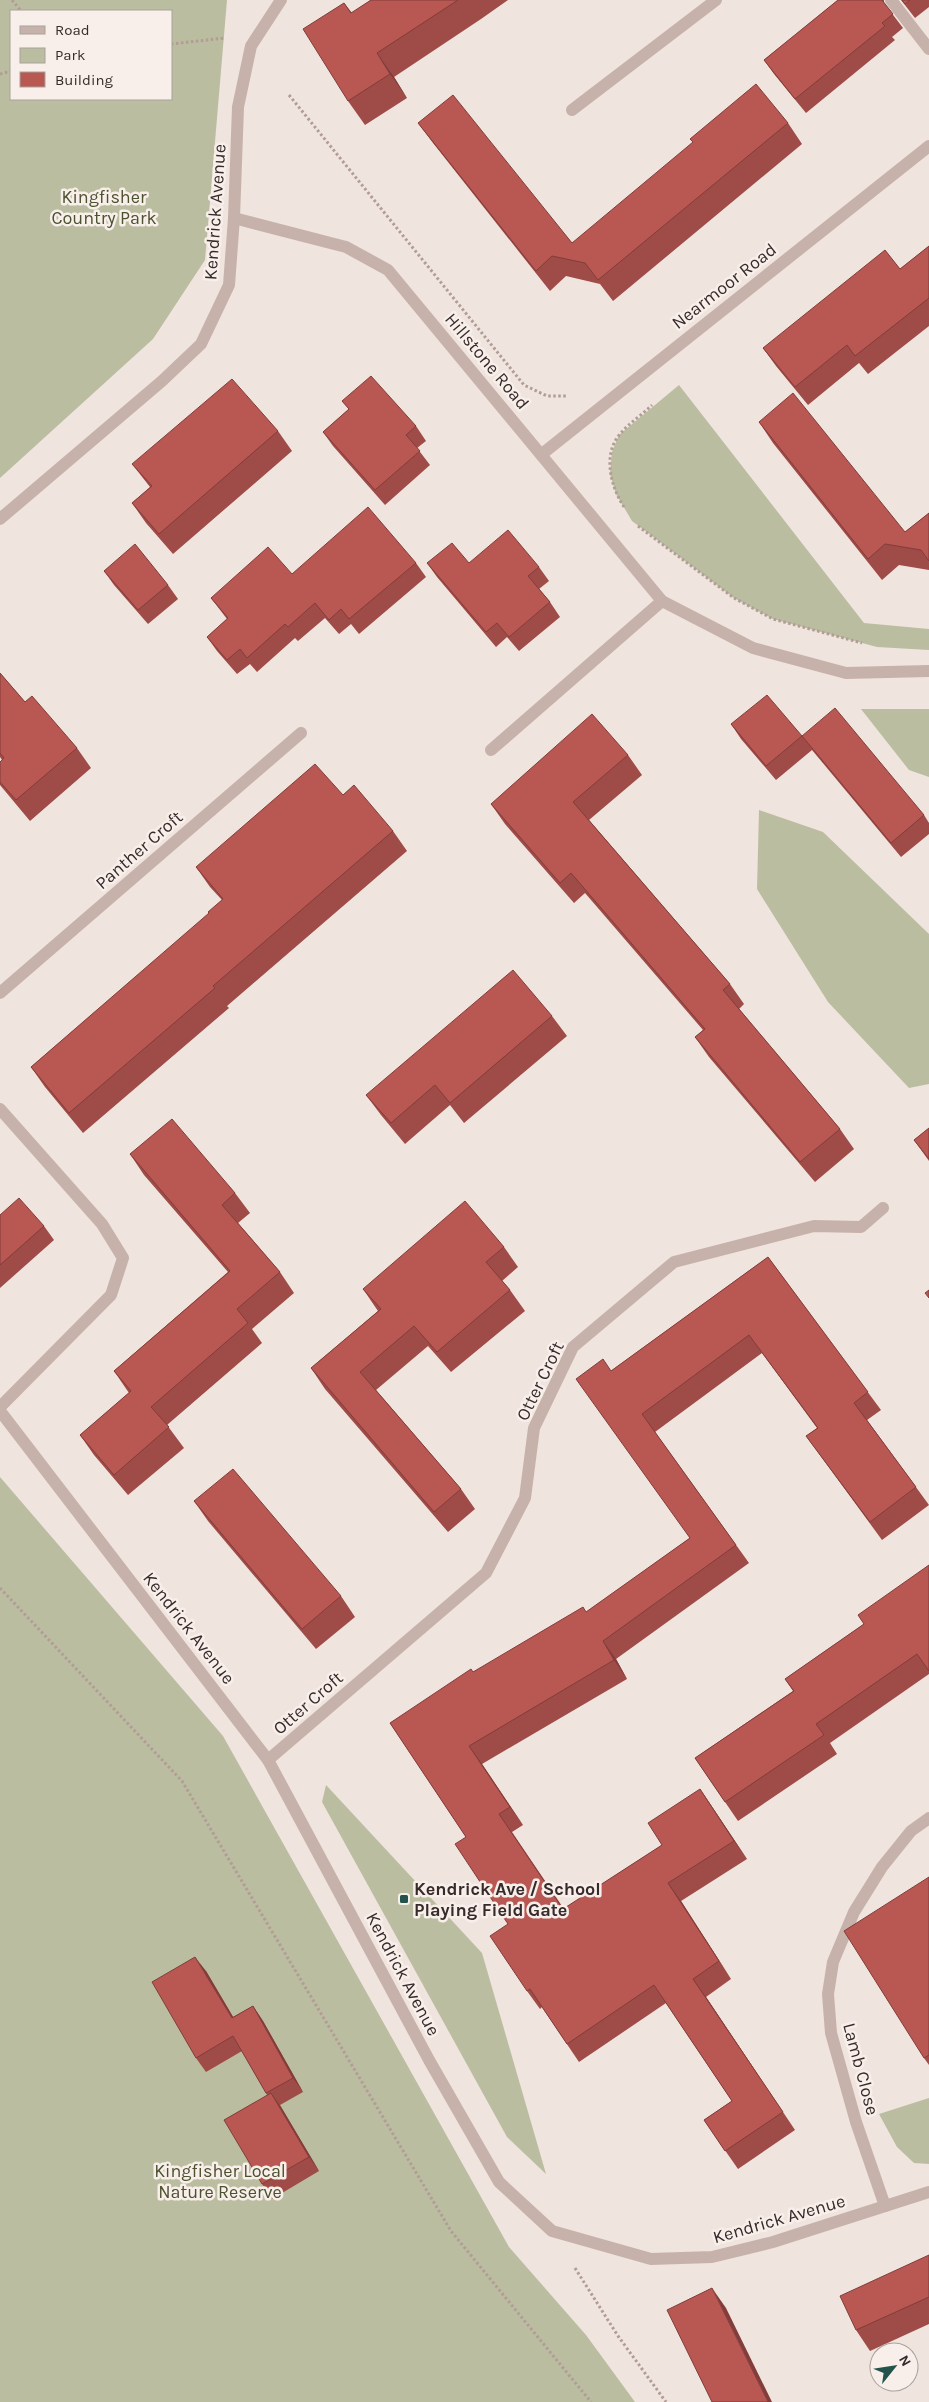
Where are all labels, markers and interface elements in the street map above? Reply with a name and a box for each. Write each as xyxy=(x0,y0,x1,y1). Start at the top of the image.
legend xyxy=(10,10,172,100)
text: Road xyxy=(55,21,90,39)
text: Park xyxy=(55,46,85,64)
text: Building xyxy=(55,71,113,89)
street label: Kendrick Avenue xyxy=(199,143,231,281)
park label: Kingfisher Country Park xyxy=(51,186,157,229)
street label: Nearmoor Road xyxy=(667,238,781,334)
street label: Hillstone Road xyxy=(440,308,534,414)
street label: Panther Croft xyxy=(91,806,187,894)
street label: Otter Croft xyxy=(511,1338,569,1424)
street label: Kendrick Avenue xyxy=(138,1567,240,1689)
street label: Otter Croft xyxy=(269,1667,348,1739)
place label: Kendrick Ave / School Playing Field Gate xyxy=(414,1878,601,1921)
marker: Kendrick Ave / School Playing Field Gate xyxy=(398,1893,410,1905)
street label: Kendrick Avenue xyxy=(361,1909,445,2039)
street label: Lamb Close xyxy=(838,2020,884,2118)
park label: Kingfisher Local Nature Reserve xyxy=(154,2160,286,2203)
street label: Kendrick Avenue xyxy=(710,2190,848,2248)
north arrow xyxy=(869,2342,919,2392)
text: N xyxy=(895,2352,915,2369)

